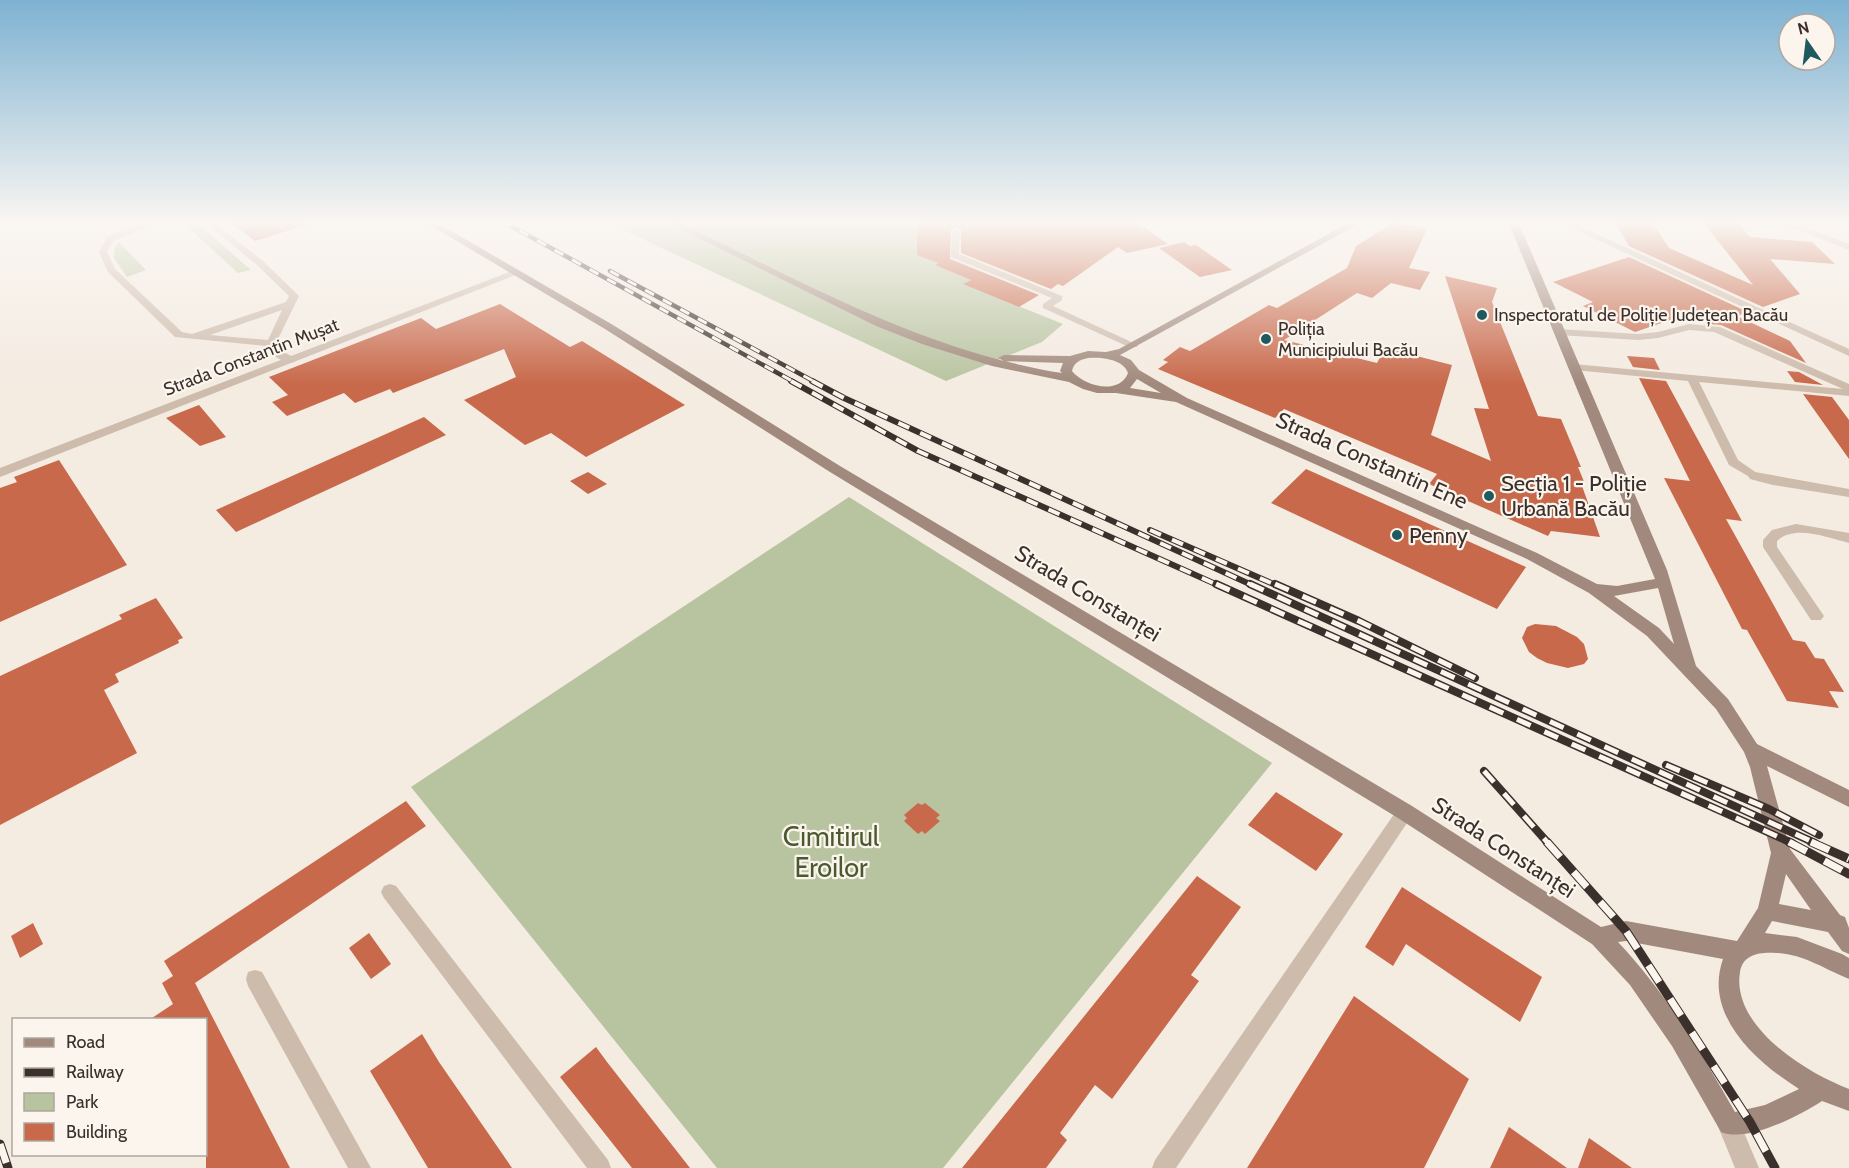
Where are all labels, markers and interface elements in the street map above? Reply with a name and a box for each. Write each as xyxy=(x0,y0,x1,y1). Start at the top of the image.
north arrow xyxy=(1777,12,1837,72)
text: N xyxy=(1796,17,1811,39)
place label: Inspectoratul de Poliție Județean Bacău xyxy=(1494,304,1788,327)
marker: Inspectoratul de Poliție Județean Bacău xyxy=(1475,308,1489,322)
street label: Strada Constantin Mușat xyxy=(160,313,342,402)
place label: Poliția Municipiului Bacău xyxy=(1278,318,1418,361)
marker: Poliția Municipiului Bacău xyxy=(1259,332,1273,346)
street label: Strada Constantin Ene xyxy=(1272,406,1472,515)
place label: Secția 1 - Poliție Urbană Bacău xyxy=(1501,470,1647,522)
marker: Secția 1 - Poliție Urbană Bacău xyxy=(1482,489,1496,503)
place label: Penny xyxy=(1409,522,1468,549)
marker: Penny xyxy=(1390,528,1404,542)
street label: Strada Constanței xyxy=(1009,539,1166,648)
street label: Strada Constanței xyxy=(1426,791,1580,905)
park label: Cimitirul Eroilor xyxy=(783,820,880,884)
legend xyxy=(12,1018,207,1156)
text: Road xyxy=(66,1031,105,1053)
text: Railway xyxy=(66,1061,124,1083)
text: Park xyxy=(66,1091,99,1113)
text: Building xyxy=(66,1121,128,1143)

